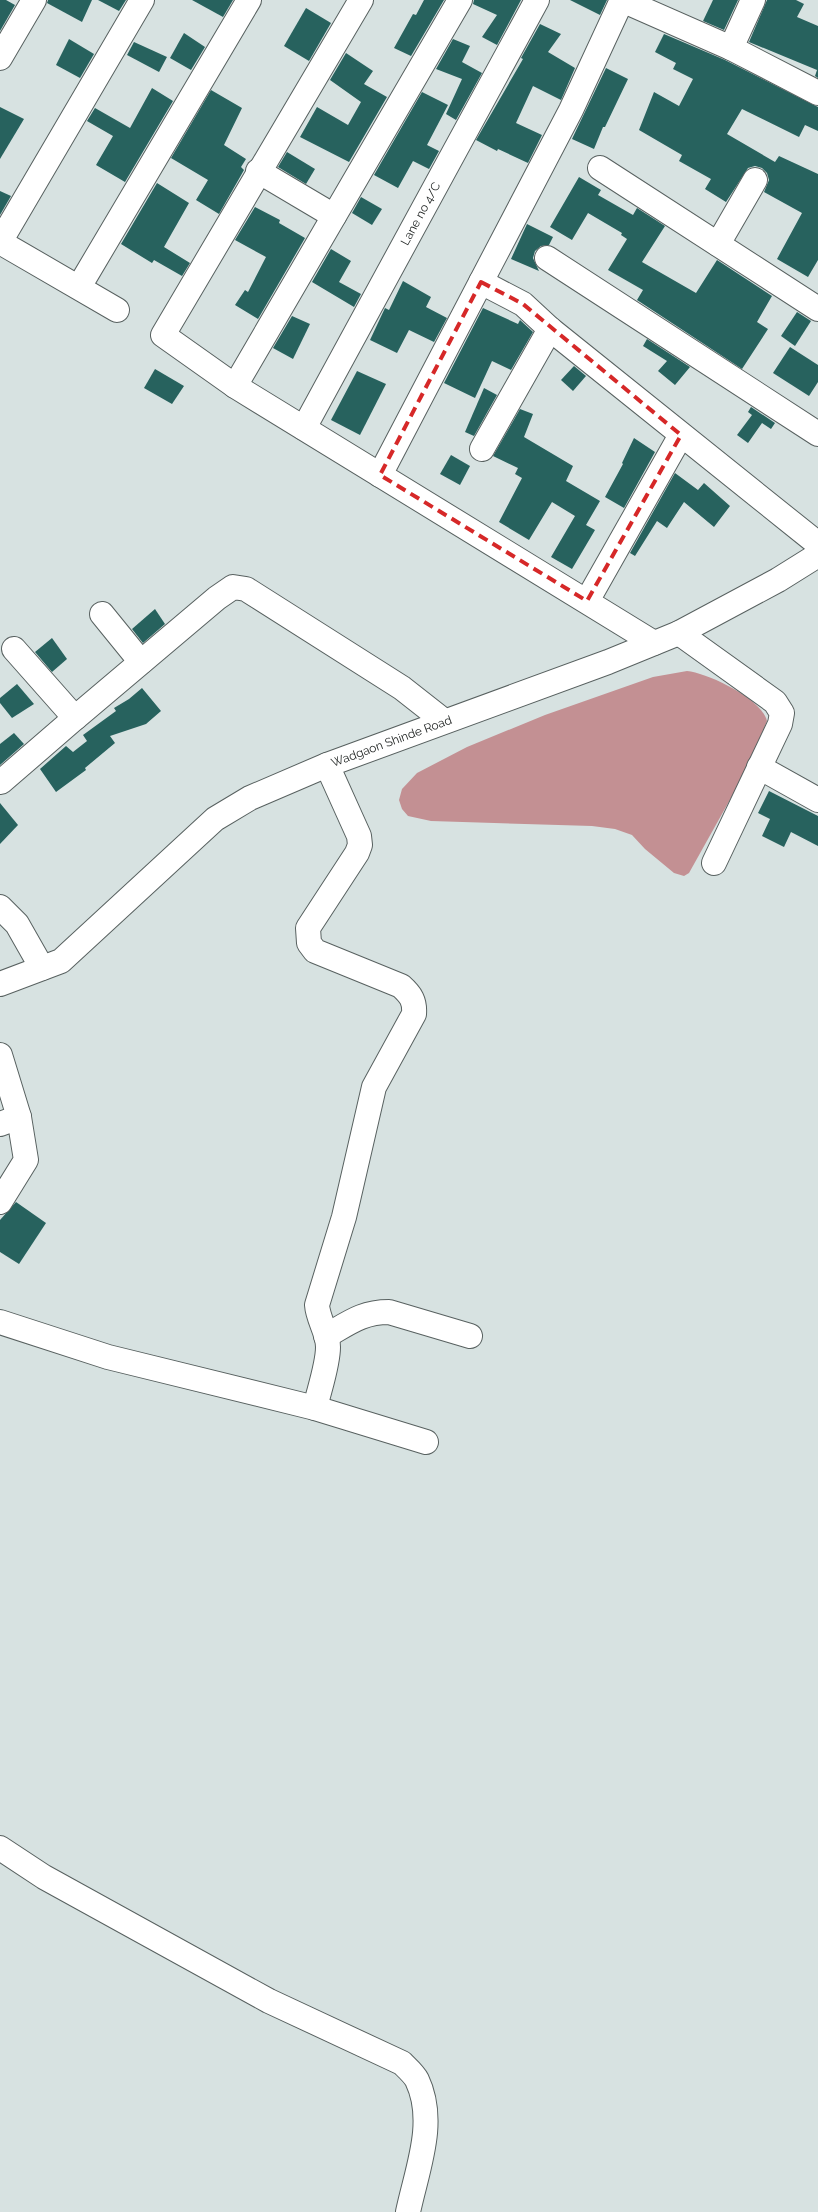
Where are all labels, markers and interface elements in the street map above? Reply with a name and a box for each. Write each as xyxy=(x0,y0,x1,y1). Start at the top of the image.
street label: Lane no 4/C xyxy=(398,180,443,248)
street label: Wadgaon Shinde Road xyxy=(329,713,454,770)

